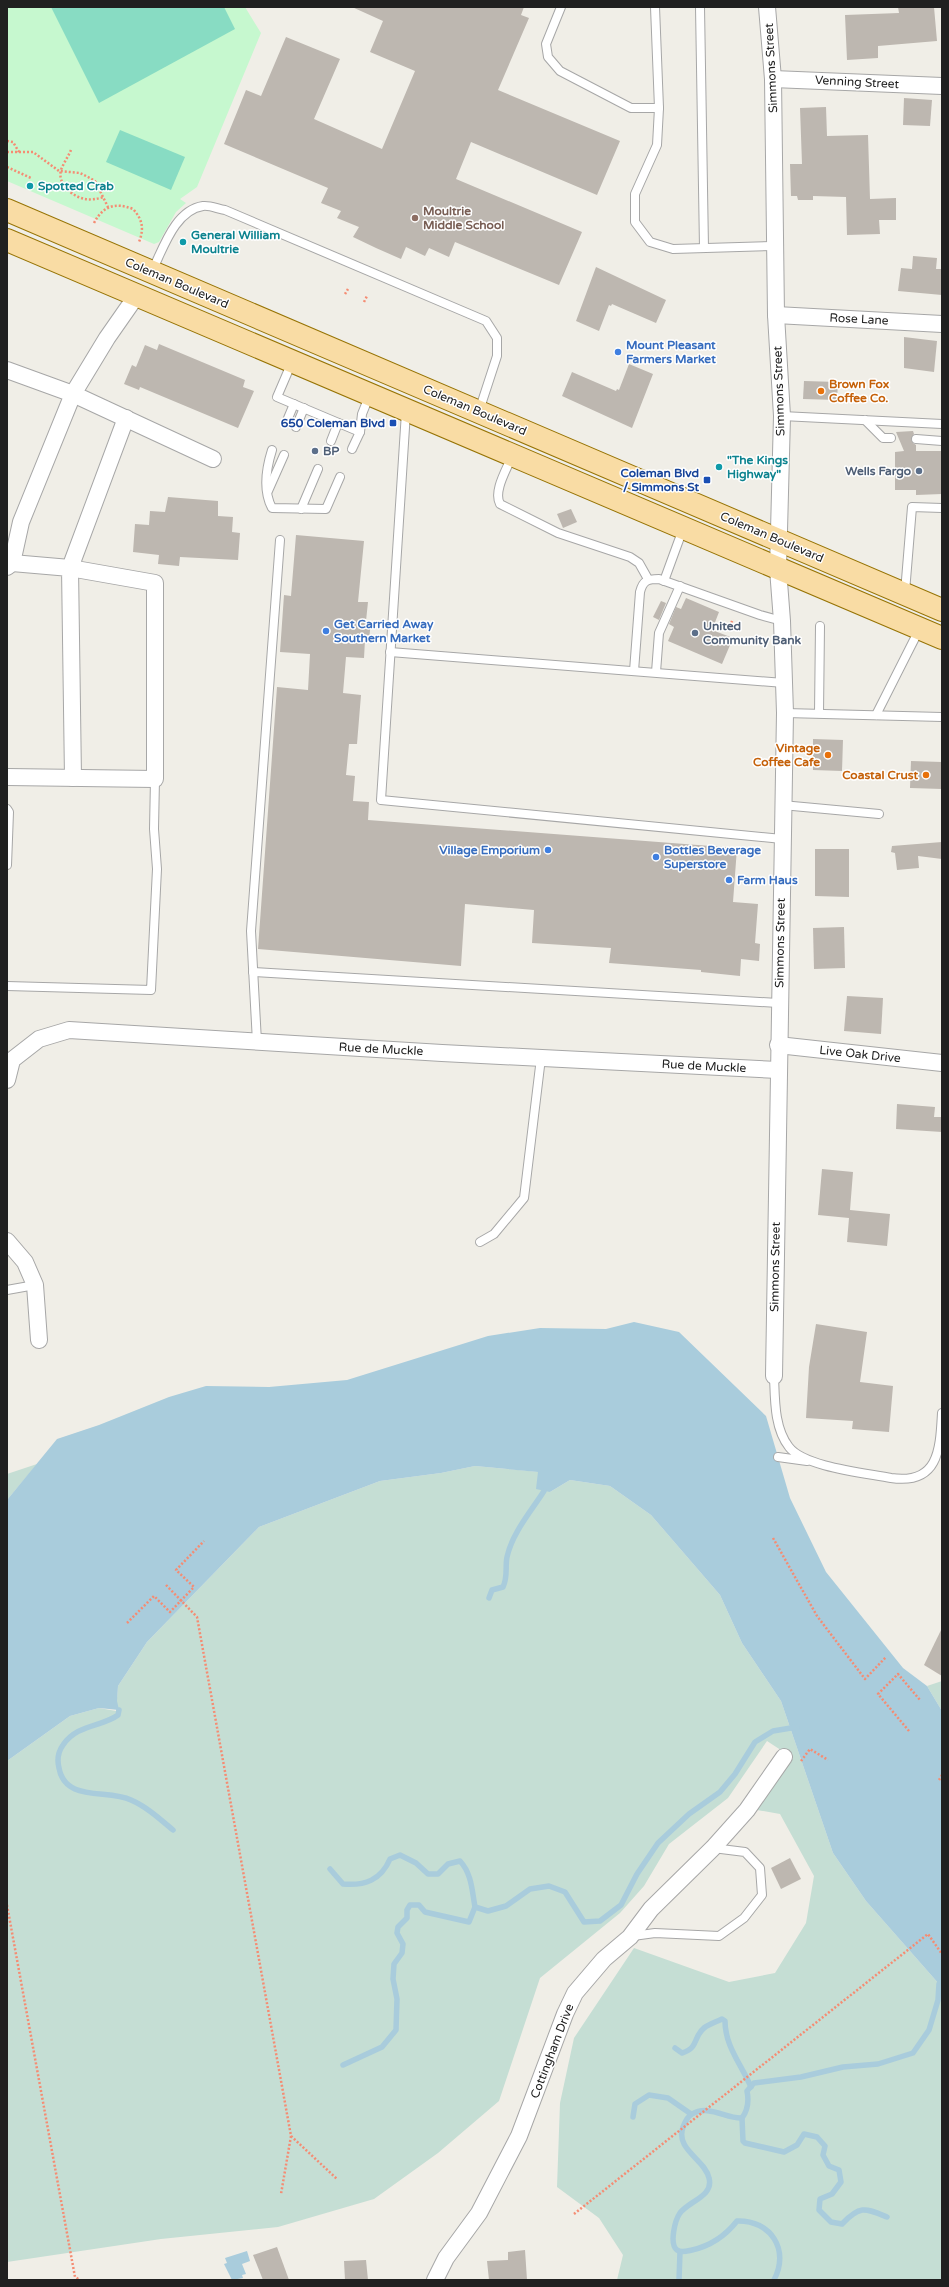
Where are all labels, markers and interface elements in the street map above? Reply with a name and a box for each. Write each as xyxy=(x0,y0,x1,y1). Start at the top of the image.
street label: Simmons Street xyxy=(762,22,780,113)
street label: Venning Street xyxy=(815,73,900,91)
place label: Spotted Crab xyxy=(38,179,114,194)
marker: Spotted Crab xyxy=(25,181,35,191)
place label: Moultrie Middle School xyxy=(423,204,504,232)
marker: Moultrie Middle School xyxy=(410,213,420,223)
place label: General William Moultrie xyxy=(191,228,280,256)
marker: General William Moultrie xyxy=(178,237,188,247)
street label: Coleman Boulevard xyxy=(123,255,231,311)
street label: Rose Lane xyxy=(829,310,889,328)
place label: Mount Pleasant Farmers Market xyxy=(626,338,716,366)
street label: Simmons Street xyxy=(770,345,788,436)
marker: Mount Pleasant Farmers Market xyxy=(613,347,623,357)
place label: Brown Fox Coffee Co. xyxy=(829,377,890,405)
street label: Coleman Boulevard xyxy=(421,382,529,438)
marker: Brown Fox Coffee Co. xyxy=(816,386,826,396)
place label: 650 Coleman Blvd xyxy=(281,416,385,430)
marker: 650 Coleman Blvd xyxy=(388,418,398,428)
place label: BP xyxy=(323,444,339,458)
marker: BP xyxy=(310,446,320,456)
place label: "The Kings Highway" xyxy=(727,453,788,482)
marker: "The Kings Highway" xyxy=(714,462,724,472)
place label: Wells Fargo xyxy=(845,464,911,479)
place label: Coleman Blvd / Simmons St xyxy=(621,466,699,494)
marker: Wells Fargo xyxy=(914,466,924,476)
marker: Coleman Blvd / Simmons St xyxy=(702,475,712,485)
street label: Coleman Boulevard xyxy=(718,509,826,565)
place label: Get Carried Away Southern Market xyxy=(334,617,434,645)
place label: United Community Bank xyxy=(703,619,801,648)
marker: Get Carried Away Southern Market xyxy=(321,626,331,636)
marker: United Community Bank xyxy=(690,628,700,638)
place label: Vintage Coffee Cafe xyxy=(753,741,820,769)
marker: Vintage Coffee Cafe xyxy=(823,750,833,760)
place label: Coastal Crust xyxy=(842,768,918,782)
marker: Coastal Crust xyxy=(921,770,931,780)
place label: Village Emporium xyxy=(439,843,540,858)
place label: Bottles Beverage Superstore xyxy=(664,843,761,872)
marker: Village Emporium xyxy=(543,845,553,855)
marker: Bottles Beverage Superstore xyxy=(651,852,661,862)
place label: Farm Haus xyxy=(737,873,798,887)
marker: Farm Haus xyxy=(724,875,734,885)
street label: Simmons Street xyxy=(772,897,788,988)
street label: Rue de Muckle xyxy=(338,1040,424,1058)
street label: Live Oak Drive xyxy=(819,1043,902,1065)
street label: Rue de Muckle xyxy=(661,1057,747,1075)
street label: Simmons Street xyxy=(767,1221,783,1312)
street label: Cottingham Drive xyxy=(528,2002,577,2100)

